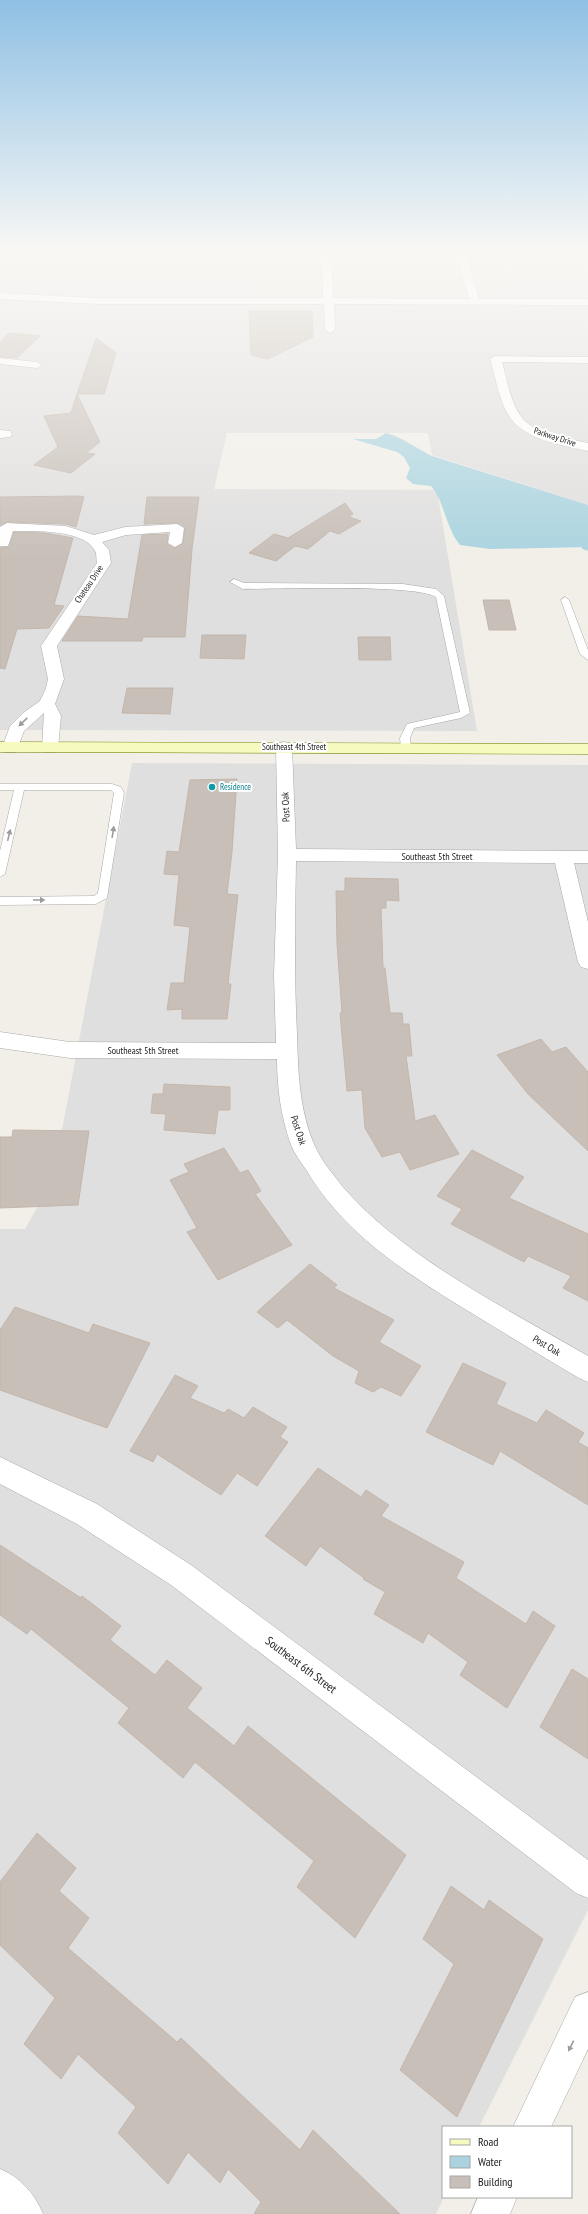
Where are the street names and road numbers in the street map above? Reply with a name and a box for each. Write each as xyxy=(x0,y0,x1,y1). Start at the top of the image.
street label: Parkway Drive xyxy=(533,425,578,449)
street label: Chateau Drive xyxy=(72,562,105,605)
street label: Southeast 4th Street xyxy=(262,741,326,752)
street label: Post Oak xyxy=(278,792,293,822)
street label: Southeast 5th Street xyxy=(402,850,473,863)
street label: Southeast 5th Street xyxy=(108,1044,179,1057)
street label: Post Oak xyxy=(288,1114,309,1147)
street label: Post Oak xyxy=(530,1332,563,1359)
street label: Southeast 6th Street xyxy=(263,1633,340,1697)

